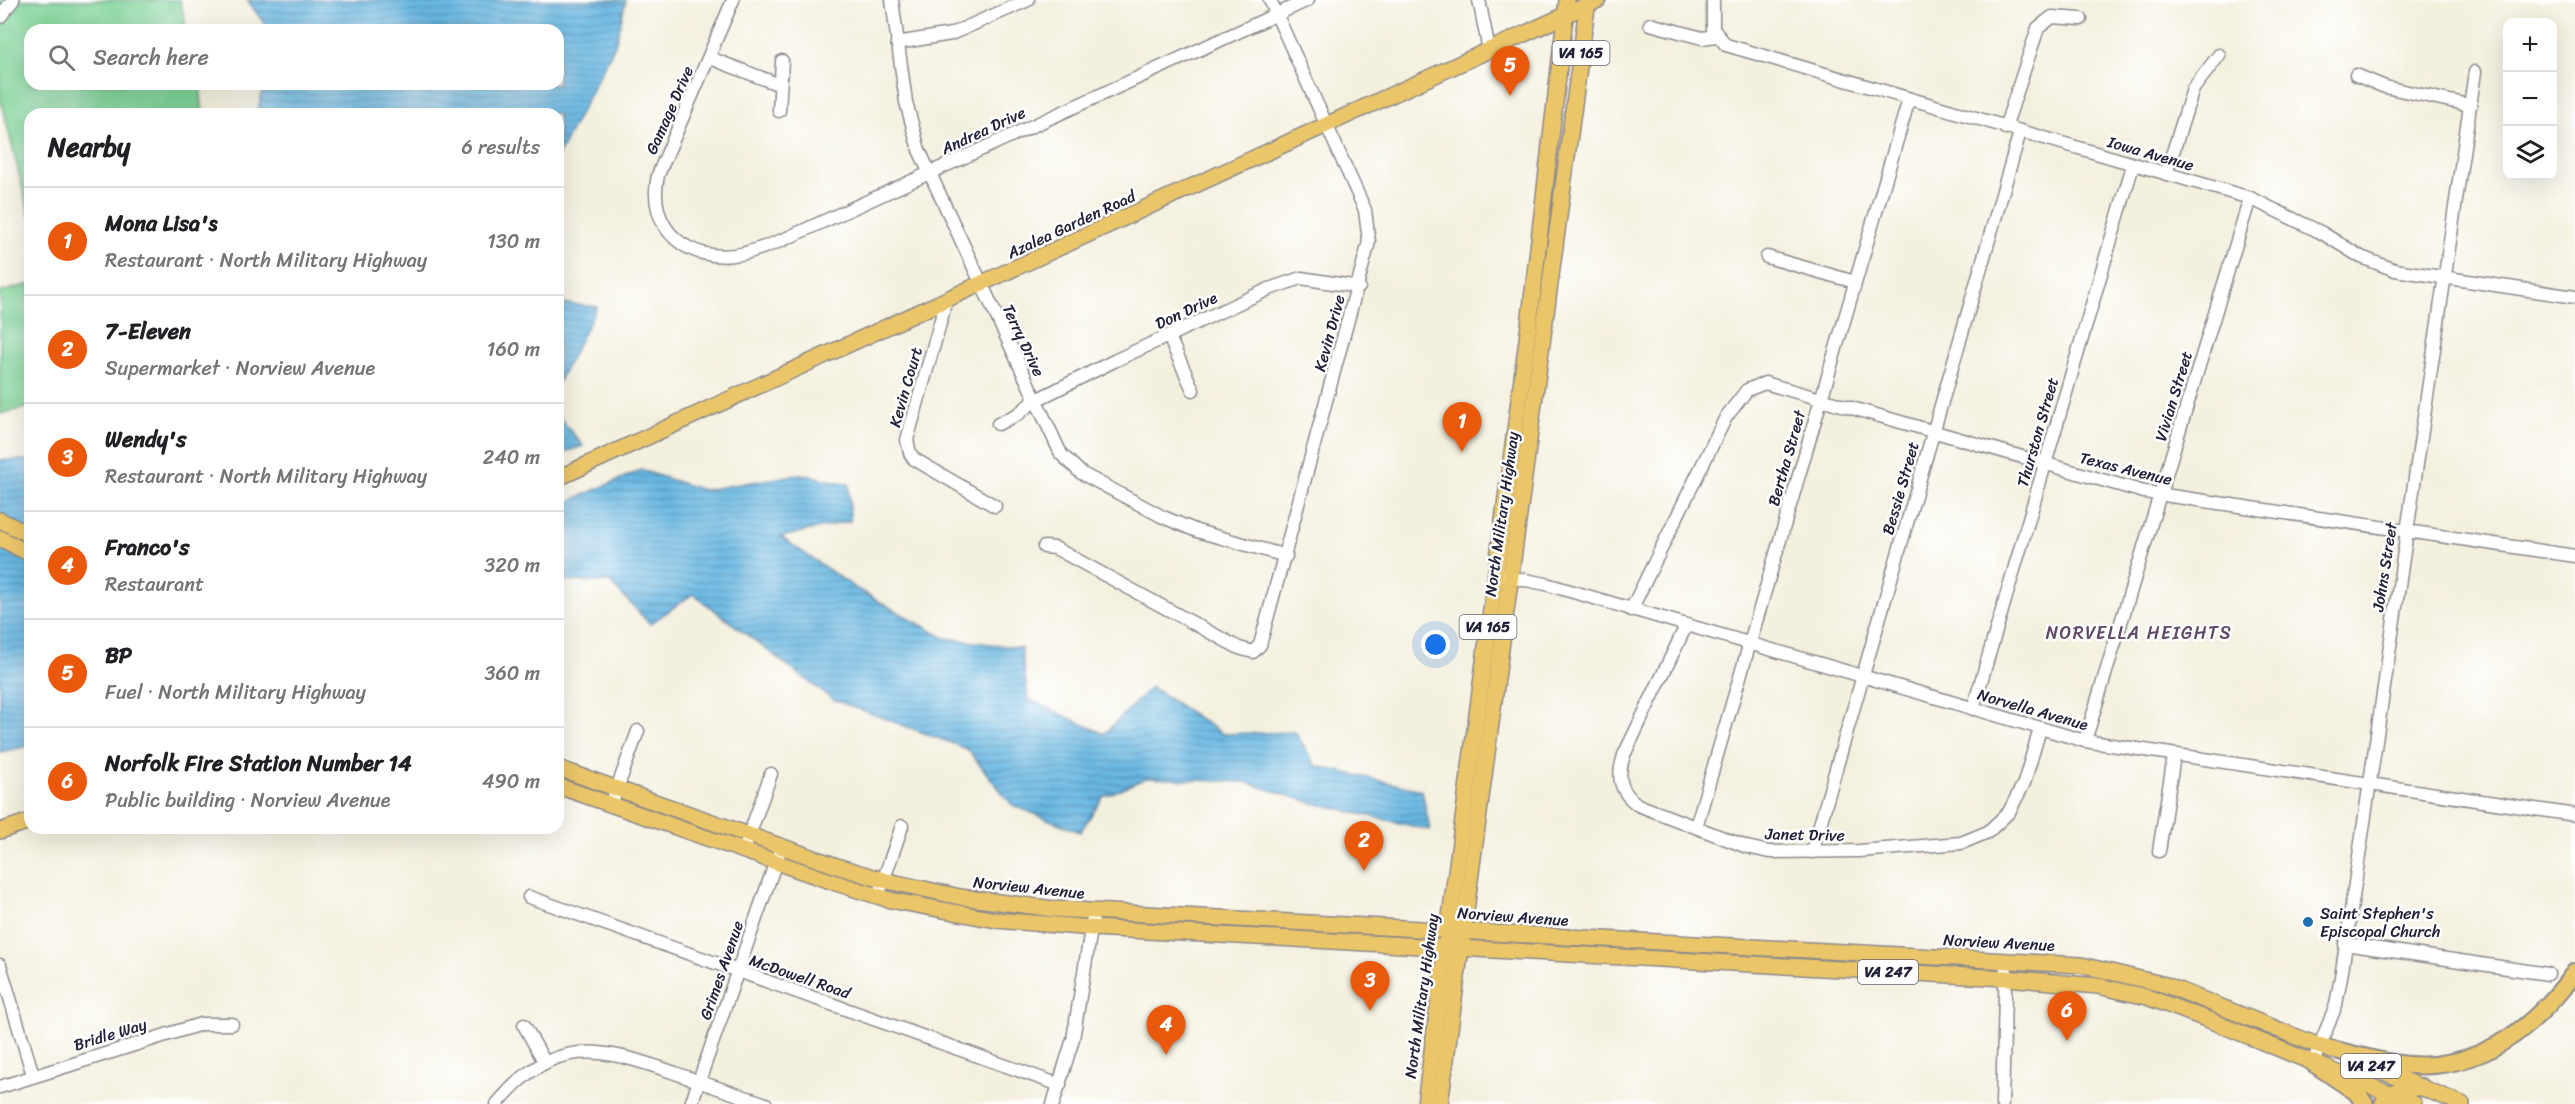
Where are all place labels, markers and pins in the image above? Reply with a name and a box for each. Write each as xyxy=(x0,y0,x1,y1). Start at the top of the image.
pin: 5 xyxy=(1490,46,1530,96)
pin: 1 xyxy=(1442,402,1482,452)
pin: 2 xyxy=(1344,822,1384,871)
place label: Saint Stephen's Episcopal Church xyxy=(2320,899,2440,946)
marker: Saint Stephen's Episcopal Church xyxy=(2301,915,2315,929)
pin: 3 xyxy=(1350,962,1390,1011)
pin: 6 xyxy=(2048,992,2086,1041)
pin: 4 xyxy=(1146,1006,1186,1055)

